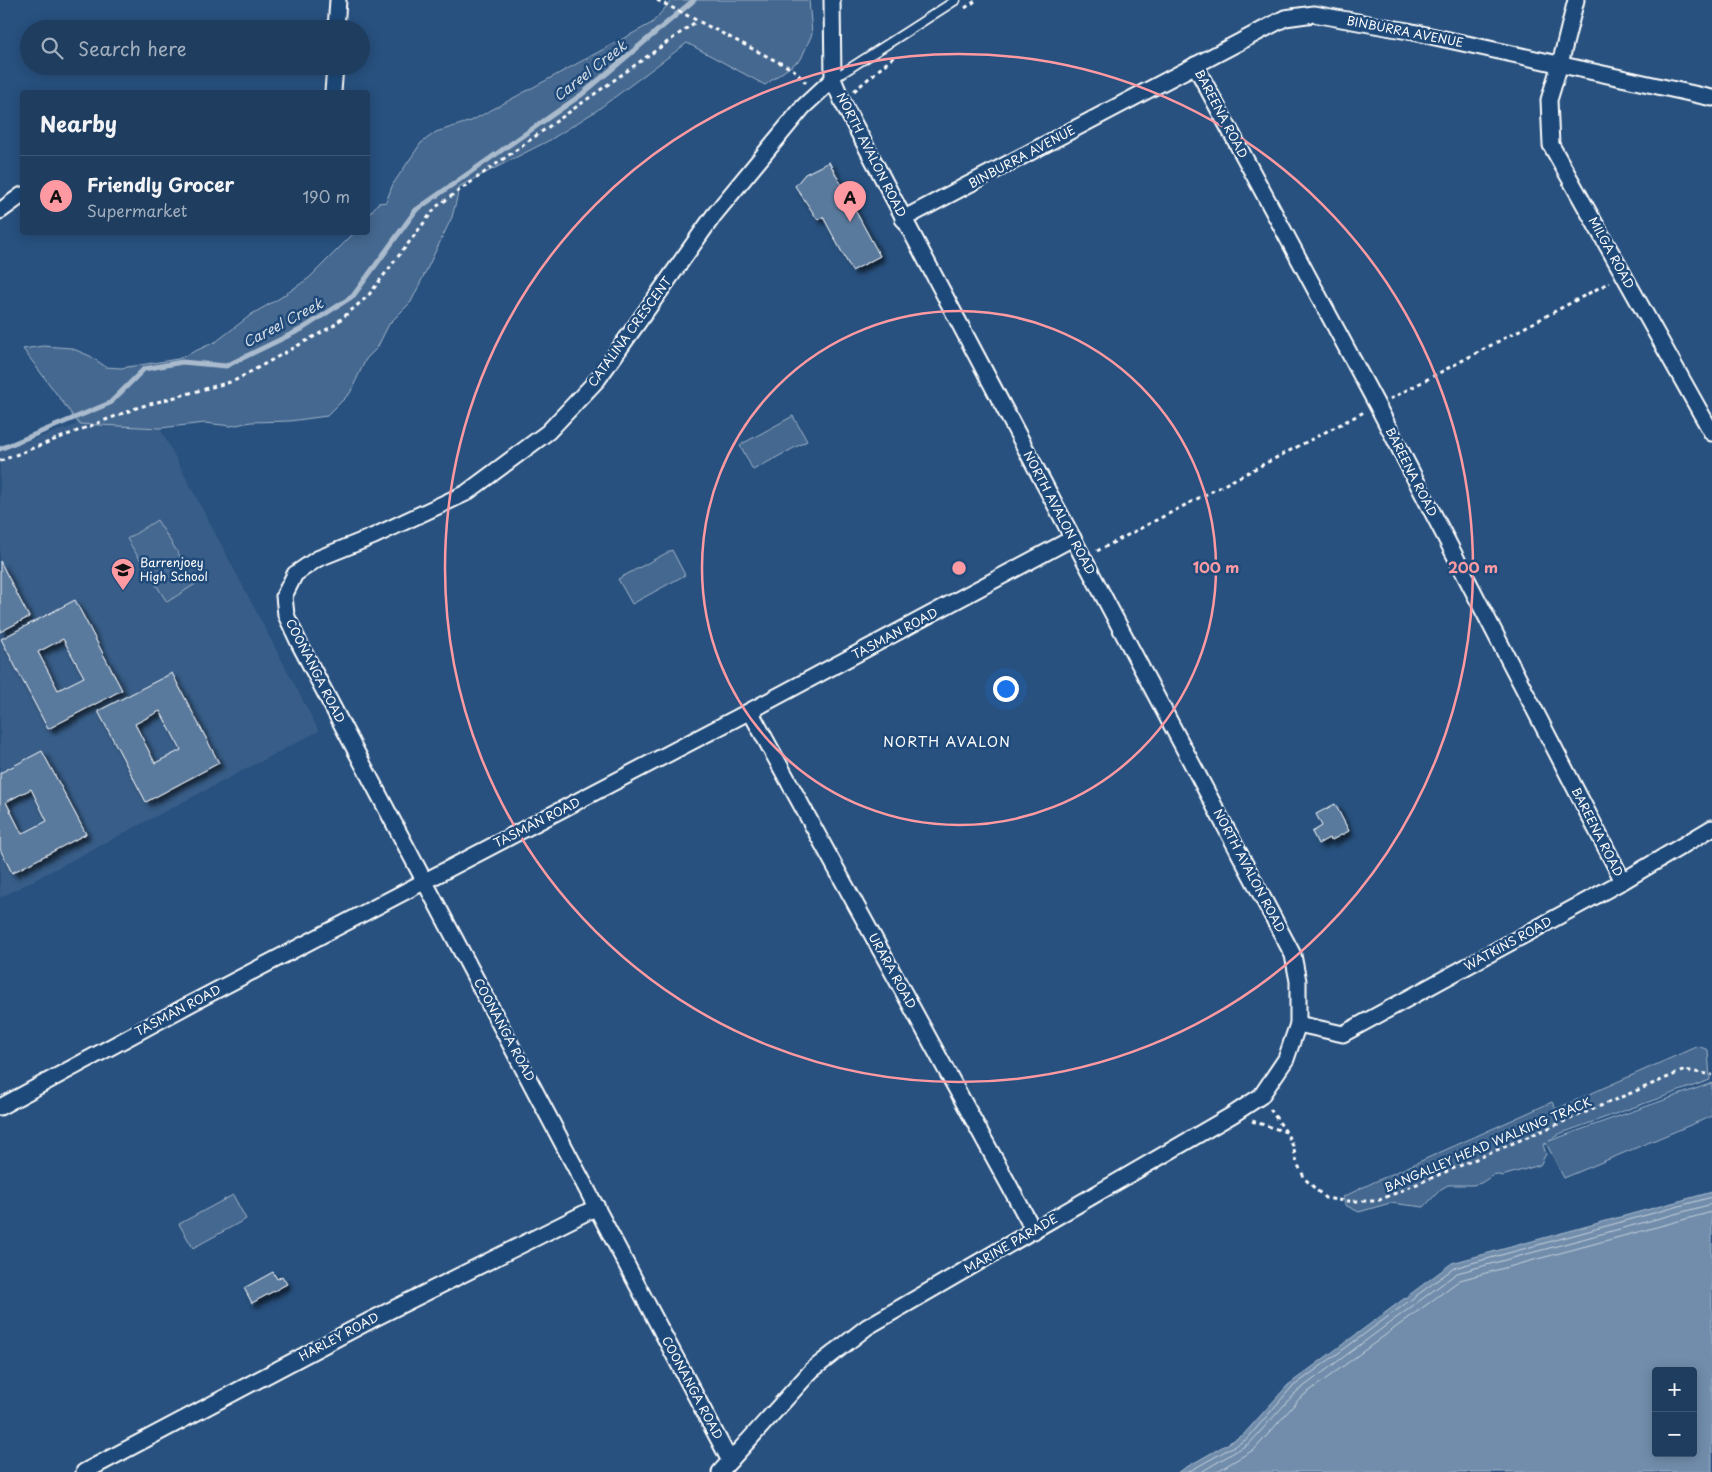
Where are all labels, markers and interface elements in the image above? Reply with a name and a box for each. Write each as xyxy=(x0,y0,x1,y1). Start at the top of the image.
street label: BINBURRA AVENUE xyxy=(1345,11,1465,51)
search box xyxy=(20,20,370,75)
icon: search xyxy=(38,34,66,62)
text: Search here xyxy=(78,34,187,62)
water label: Careel Creek xyxy=(549,34,632,106)
street label: BAREENA ROAD xyxy=(1191,66,1253,161)
street label: NORTH AVALON ROAD xyxy=(833,90,909,220)
text: Nearby xyxy=(40,107,117,139)
street label: BINBURRA AVENUE xyxy=(965,120,1078,192)
text: Friendly Grocer xyxy=(87,170,234,198)
pin: A xyxy=(834,181,866,222)
text: A xyxy=(50,184,62,208)
text: 190 m xyxy=(302,184,350,208)
text: Supermarket xyxy=(87,198,187,222)
street label: MILGA ROAD xyxy=(1585,213,1639,292)
street label: CATALINA CRESCENT xyxy=(583,272,676,390)
water label: Careel Creek xyxy=(239,292,328,352)
street label: BAREENA ROAD xyxy=(1382,424,1442,519)
street label: NORTH AVALON ROAD xyxy=(1020,447,1100,578)
place label: Barrenjoey High School xyxy=(140,553,208,585)
text: 100 m xyxy=(1193,555,1239,578)
text: 200 m xyxy=(1448,555,1498,578)
school or university icon: Barrenjoey High School xyxy=(110,557,136,591)
centre of rings xyxy=(950,559,968,577)
street label: TASMAN ROAD xyxy=(848,603,941,663)
street label: COONANGA ROAD xyxy=(282,615,350,726)
your location xyxy=(993,676,1019,702)
district label: NORTH AVALON xyxy=(883,731,1011,752)
street label: BAREENA ROAD xyxy=(1568,784,1628,879)
street label: TASMAN ROAD xyxy=(490,793,583,852)
street label: NORTH AVALON ROAD xyxy=(1210,805,1290,936)
street label: WATKINS ROAD xyxy=(1460,912,1555,975)
street label: URARA ROAD xyxy=(865,929,921,1012)
street label: COONANGA ROAD xyxy=(470,975,540,1084)
street label: TASMAN ROAD xyxy=(131,980,224,1040)
street label: BANGALLEY HEAD WALKING TRACK xyxy=(1381,1092,1595,1196)
street label: MARINE PARADE xyxy=(960,1209,1061,1277)
street label: HARLEY ROAD xyxy=(295,1307,382,1365)
street label: COONANGA ROAD xyxy=(658,1333,728,1442)
map controls xyxy=(1652,1367,1697,1457)
button: + xyxy=(1652,1367,1697,1412)
button: − xyxy=(1652,1412,1697,1457)

